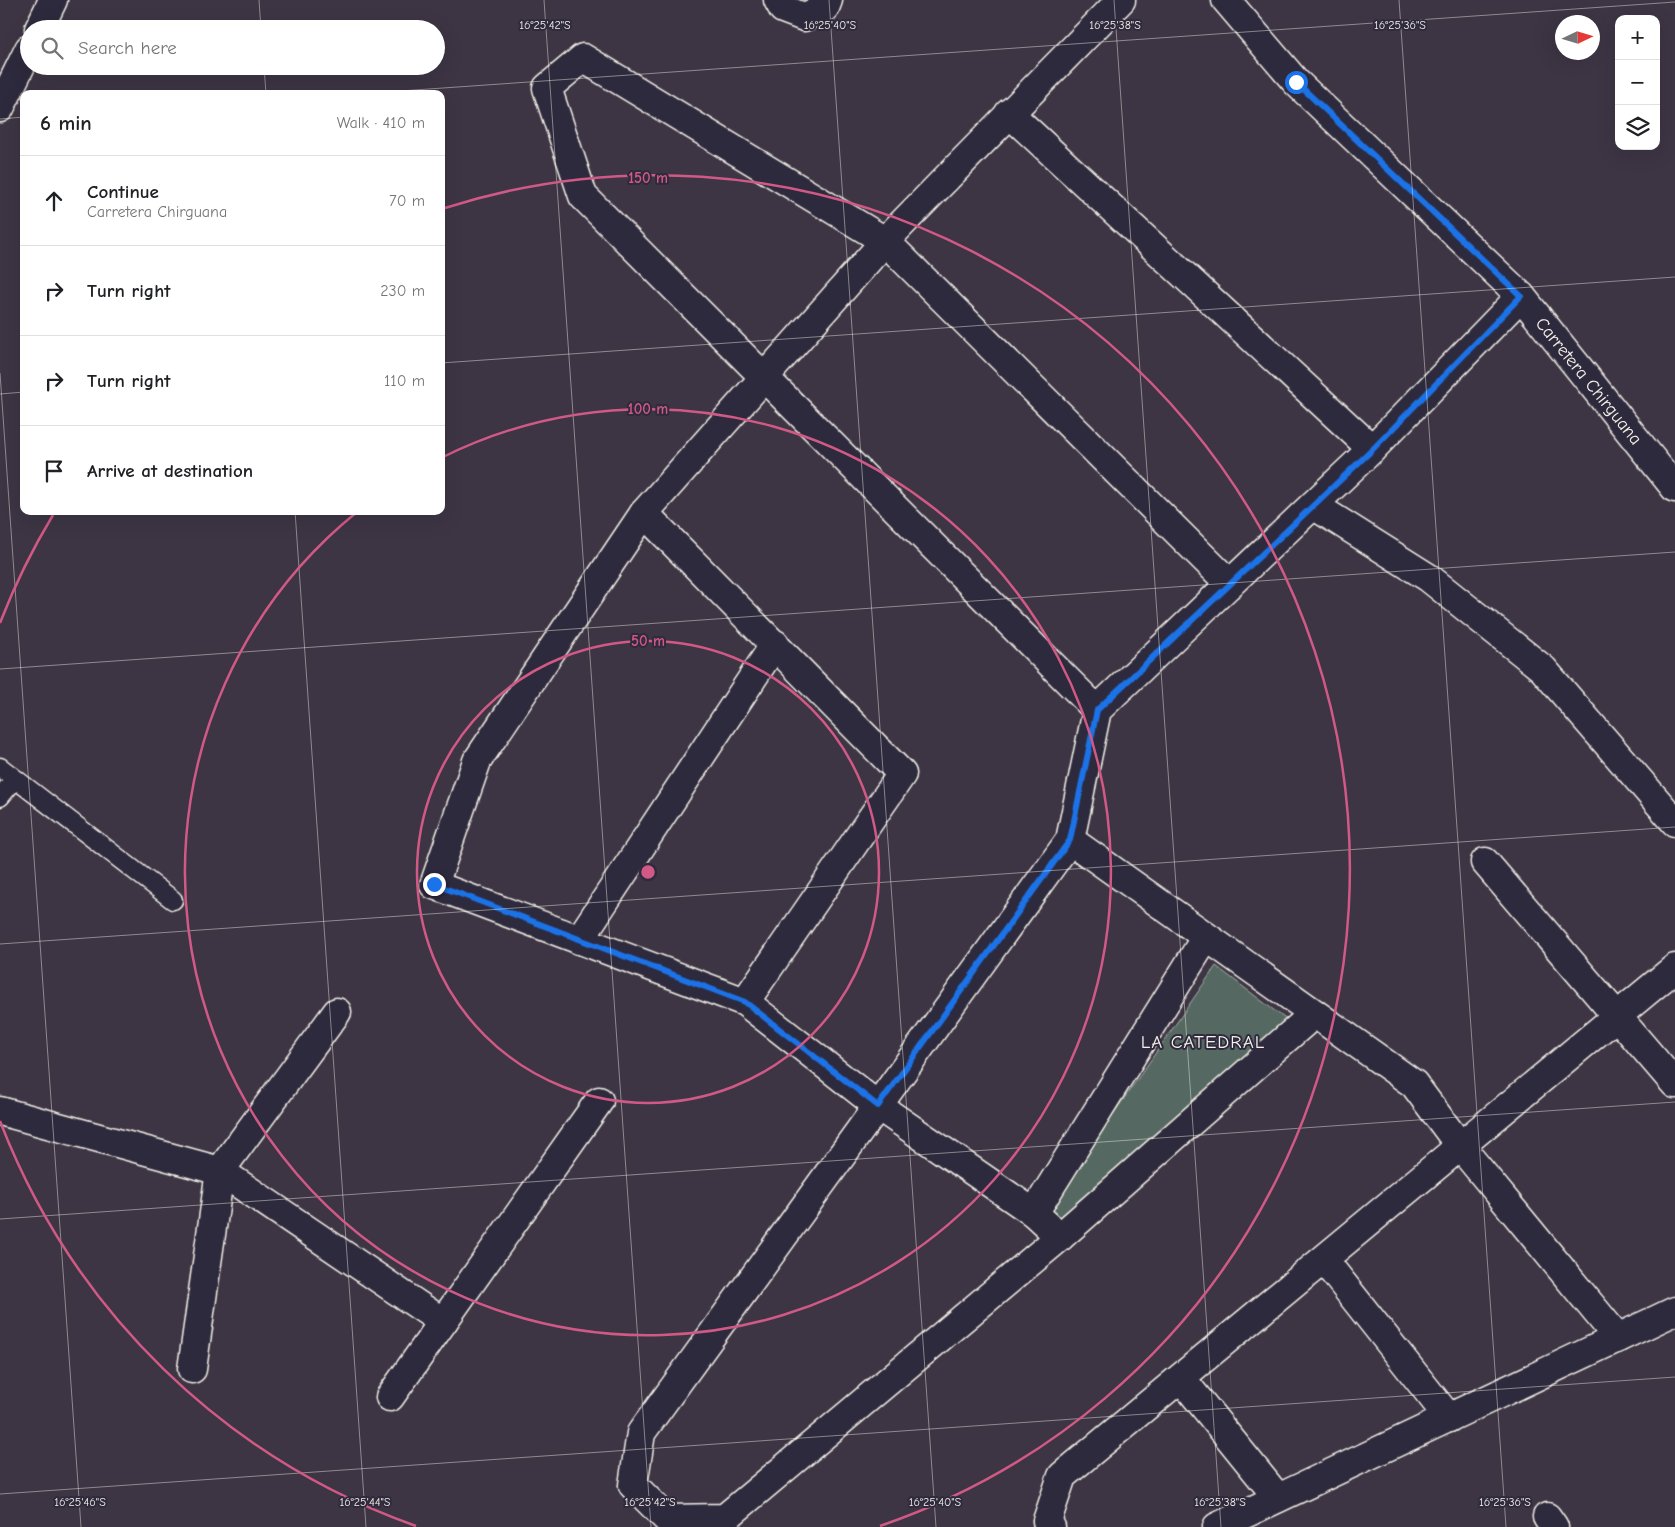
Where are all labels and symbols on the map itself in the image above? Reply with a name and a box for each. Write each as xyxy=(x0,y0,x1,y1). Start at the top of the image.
north arrow xyxy=(1555,15,1600,60)
text: 16°25'42"S xyxy=(519,18,571,32)
text: 16°25'40"S xyxy=(804,18,857,32)
text: 16°25'38"S xyxy=(1089,18,1141,32)
text: 16°25'36"S xyxy=(1374,18,1426,32)
route start xyxy=(1285,71,1308,94)
text: 150 m xyxy=(628,169,668,187)
street label: Carretera Chirguana xyxy=(1531,313,1646,449)
text: 100 m xyxy=(628,400,668,418)
text: 50 m xyxy=(631,632,665,650)
centre of rings xyxy=(639,863,657,881)
route end xyxy=(423,873,446,896)
district label: LA CATEDRAL xyxy=(1141,1031,1265,1053)
text: 16°25'46"S xyxy=(54,1495,106,1509)
text: 16°25'44"S xyxy=(340,1495,391,1509)
text: 16°25'42"S xyxy=(624,1495,676,1509)
text: 16°25'40"S xyxy=(909,1495,962,1509)
text: 16°25'38"S xyxy=(1194,1495,1246,1509)
text: 16°25'36"S xyxy=(1479,1495,1531,1509)

